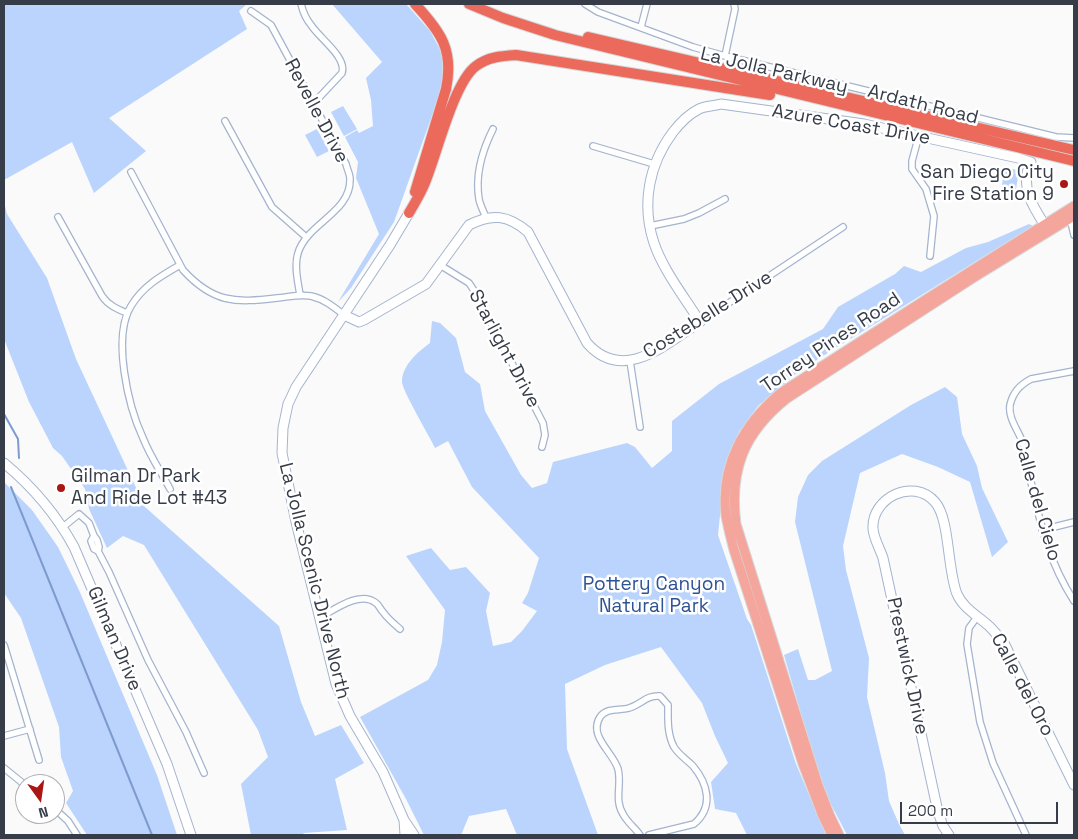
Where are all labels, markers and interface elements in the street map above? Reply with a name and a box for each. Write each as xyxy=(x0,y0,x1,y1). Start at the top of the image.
street label: La Jolla Parkway xyxy=(698,43,850,99)
street label: Revelle Drive xyxy=(279,55,353,167)
street label: Ardath Road xyxy=(865,80,981,130)
street label: Azure Coast Drive xyxy=(770,100,932,150)
place label: San Diego City Fire Station 9 xyxy=(920,162,1054,206)
marker: San Diego City Fire Station 9 xyxy=(1058,178,1070,190)
street label: Costebelle Drive xyxy=(639,266,777,364)
street label: Starlight Drive xyxy=(463,286,545,412)
street label: Torrey Pines Road xyxy=(757,288,905,398)
street label: Calle del Cielo xyxy=(1009,436,1065,564)
street label: La Jolla Scenic Drive North xyxy=(274,460,354,702)
place label: Gilman Dr Park And Ride Lot #43 xyxy=(71,466,227,510)
marker: Gilman Dr Park And Ride Lot #43 xyxy=(55,482,67,494)
park label: Pottery Canyon Natural Park xyxy=(583,574,725,618)
street label: Gilman Drive xyxy=(82,583,146,695)
street label: Prestwick Drive xyxy=(881,595,933,737)
street label: Calle del Oro xyxy=(985,630,1059,740)
north arrow xyxy=(15,774,65,824)
scale bar xyxy=(903,792,1060,824)
text: 200 m xyxy=(908,801,953,820)
text: N xyxy=(37,803,50,822)

